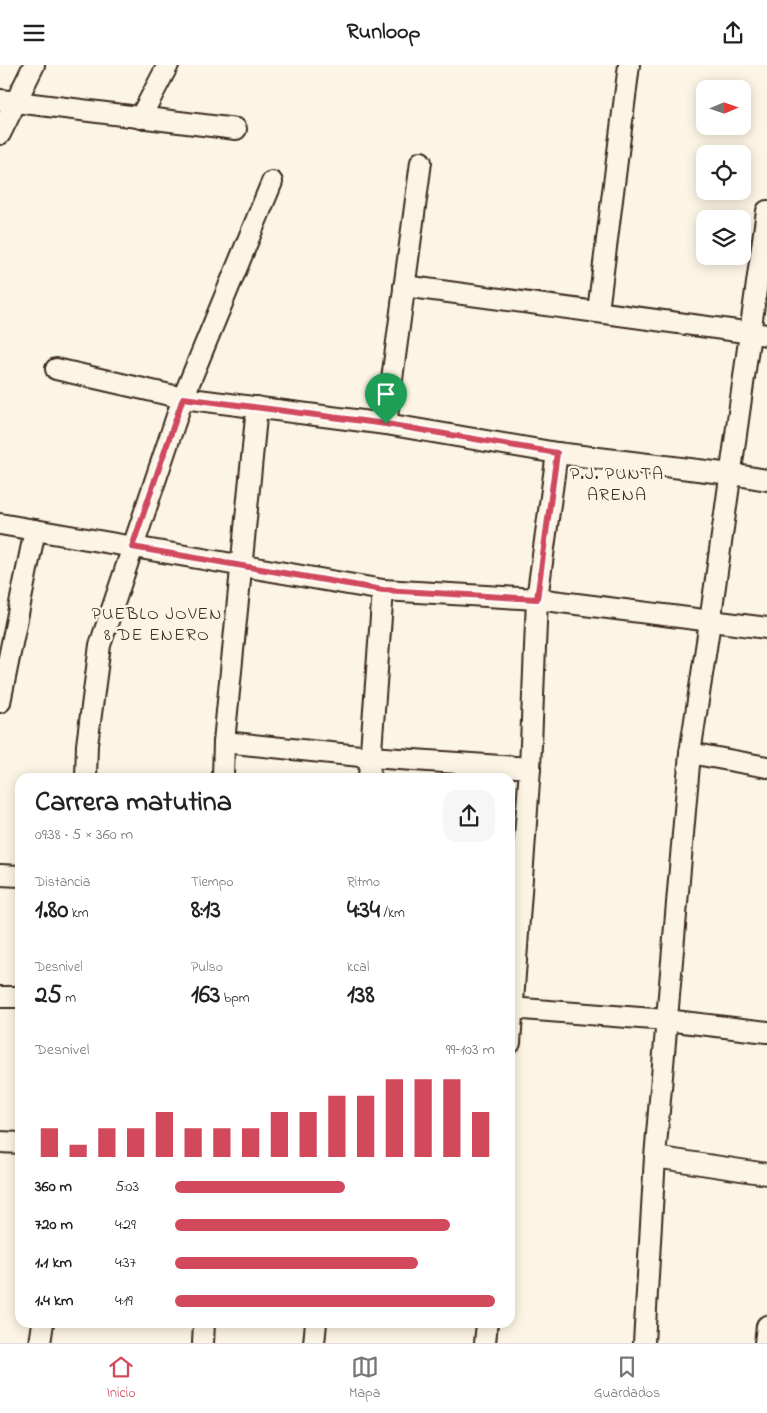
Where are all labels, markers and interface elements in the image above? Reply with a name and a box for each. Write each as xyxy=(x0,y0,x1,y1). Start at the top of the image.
text: Runloop xyxy=(346,17,421,49)
icon: menu xyxy=(20,19,48,47)
icon: share xyxy=(719,19,747,47)
north arrow xyxy=(696,80,751,135)
map controls xyxy=(696,80,751,265)
button: locate xyxy=(696,145,751,200)
button: layers xyxy=(696,210,751,265)
pin xyxy=(365,373,407,424)
icon: arrive xyxy=(372,380,400,408)
district label: P.J. PUNTA ARENA xyxy=(570,462,664,509)
district label: PUEBLO JOVEN 8 DE ENERO xyxy=(92,602,222,649)
text: Carrera matutina xyxy=(35,783,232,824)
button: share xyxy=(443,790,495,842)
text: 09:38 · 5 × 360 m xyxy=(35,823,133,847)
text: Distancia xyxy=(35,872,90,893)
text: Tiempo xyxy=(191,872,234,893)
text: Ritmo xyxy=(347,872,380,893)
text: 1.80 xyxy=(35,893,68,929)
text: 8:13 xyxy=(191,893,221,929)
text: 4:34 xyxy=(347,893,380,929)
text: km xyxy=(68,903,89,924)
text: /km xyxy=(380,903,405,924)
text: Desnivel xyxy=(35,957,83,978)
text: Pulso xyxy=(191,957,223,978)
text: kcal xyxy=(347,957,369,978)
text: 25 xyxy=(35,978,62,1014)
text: 163 xyxy=(191,978,220,1014)
text: 138 xyxy=(347,978,375,1014)
text: m xyxy=(62,988,76,1009)
text: bpm xyxy=(220,988,250,1009)
text: Desnivel xyxy=(35,1038,89,1062)
text: 99–103 m xyxy=(446,1038,495,1062)
text: 360 m xyxy=(35,1175,72,1199)
text: 5:03 xyxy=(115,1175,139,1199)
text: 720 m xyxy=(35,1213,73,1237)
text: 4:29 xyxy=(115,1213,136,1237)
text: 1.1 km xyxy=(35,1251,72,1275)
text: 4:37 xyxy=(115,1251,136,1275)
text: 1.4 km xyxy=(35,1289,73,1313)
text: 4:19 xyxy=(115,1289,133,1313)
tab: Inicio xyxy=(107,1353,136,1404)
tab: Mapa xyxy=(349,1353,380,1404)
tab: Guardados xyxy=(594,1353,660,1404)

